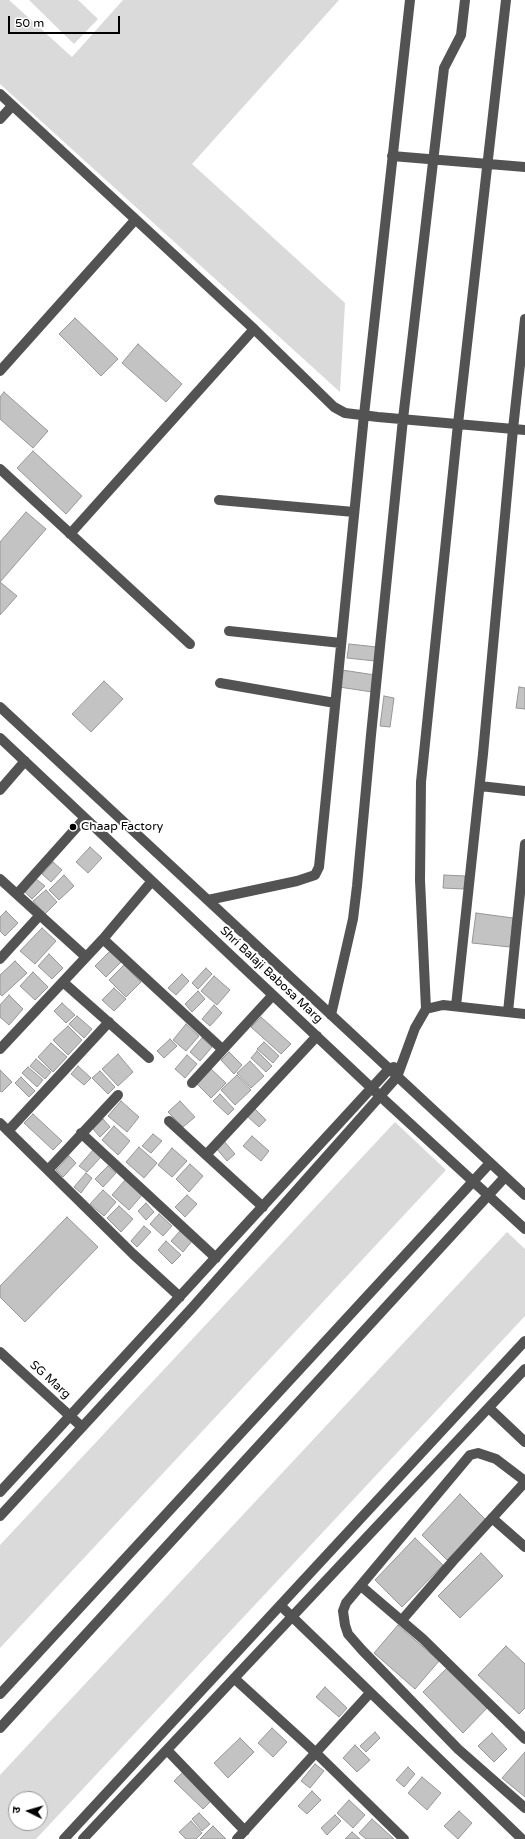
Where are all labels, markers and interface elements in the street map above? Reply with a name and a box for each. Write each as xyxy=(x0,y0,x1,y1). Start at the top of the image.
scale bar xyxy=(10,8,122,34)
text: 50 m xyxy=(15,16,44,30)
place label: Chaap Factory xyxy=(81,820,163,834)
marker: Chaap Factory xyxy=(68,822,78,832)
street label: Shri Balaji Babosa Marg xyxy=(217,924,325,1026)
street label: SG Marg xyxy=(27,1358,73,1402)
north arrow xyxy=(8,1791,48,1831)
text: उ xyxy=(10,1806,23,1814)

